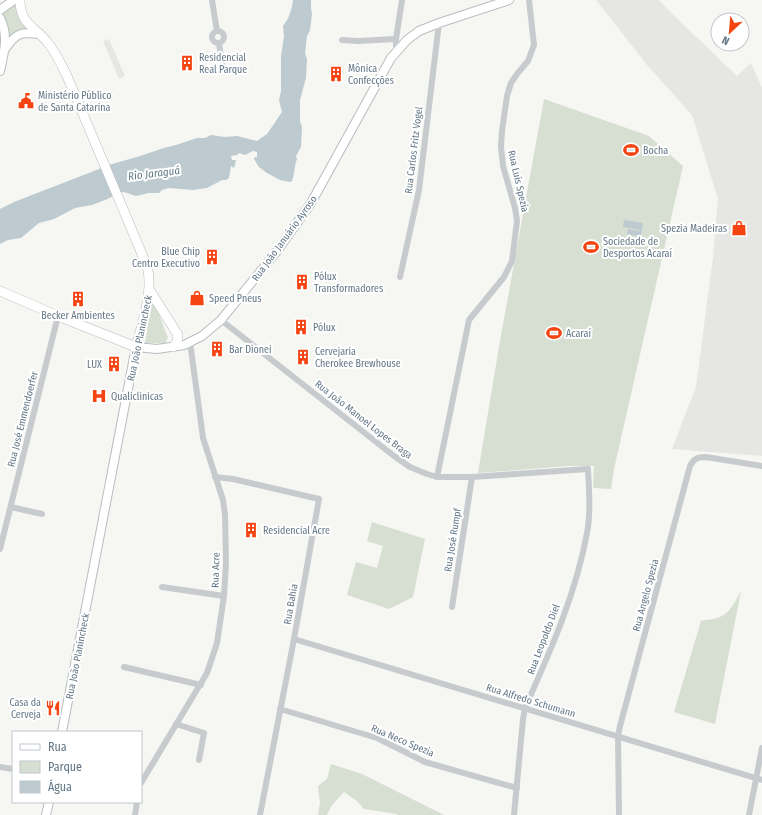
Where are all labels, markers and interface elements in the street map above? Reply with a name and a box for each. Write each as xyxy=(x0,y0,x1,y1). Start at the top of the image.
north arrow xyxy=(710,12,750,52)
text: N xyxy=(720,33,732,48)
place label: Residencial Real Parque xyxy=(199,52,247,76)
building icon: Residencial Real Parque xyxy=(178,54,196,72)
place label: Mônica Confecções xyxy=(348,63,394,87)
building icon: Mônica Confecções xyxy=(327,65,345,83)
place label: Ministério Público de Santa Catarina xyxy=(38,89,111,114)
public building icon: Ministério Público de Santa Catarina xyxy=(17,92,35,110)
street label: Rua Carlos Fritz Vogel xyxy=(403,106,425,194)
sports icon: Bocha xyxy=(622,141,640,159)
place label: Bocha xyxy=(643,145,668,157)
street label: Rua Luís Spezia xyxy=(505,149,532,213)
water label: Rio Jaraguá xyxy=(127,164,181,183)
street label: Rua João Januário Ayroso xyxy=(250,194,320,284)
shop icon: Spezia Madeiras xyxy=(730,219,748,237)
place label: Spezia Madeiras xyxy=(661,223,727,235)
place label: Sociedade de Desportos Acaraí xyxy=(603,236,673,260)
sports icon: Sociedade de Desportos Acaraí xyxy=(582,238,600,256)
place label: Blue Chip Centro Executivo xyxy=(132,246,200,270)
building icon: Blue Chip Centro Executivo xyxy=(203,248,221,266)
place label: Pólux Transformadores xyxy=(314,271,383,295)
building icon: Pólux Transformadores xyxy=(293,273,311,291)
shop icon: Speed Pneus xyxy=(188,289,206,307)
building icon: Becker Ambientes xyxy=(69,290,87,308)
place label: Speed Pneus xyxy=(209,293,262,305)
street label: Rua João Planincheck xyxy=(125,294,155,382)
place label: Becker Ambientes xyxy=(41,310,115,322)
building icon: Pólux xyxy=(292,318,310,336)
place label: Pólux xyxy=(313,322,336,334)
sports icon: Acaraí xyxy=(545,324,563,342)
place label: Acaraí xyxy=(566,327,591,340)
building icon: Bar Dionei xyxy=(208,340,226,358)
place label: Bar Dionei xyxy=(229,344,272,356)
place label: Cervejaria Cherokee Brewhouse xyxy=(315,346,401,370)
building icon: Cervejaria Cherokee Brewhouse xyxy=(294,348,312,366)
building icon: LUX xyxy=(105,355,123,373)
place label: LUX xyxy=(87,359,102,371)
street label: Rua José Emmendoerfer xyxy=(5,370,41,468)
street label: Rua João Manoel Lopes Braga xyxy=(312,378,414,462)
hospital icon: Qualiclinicas xyxy=(90,387,108,405)
place label: Qualiclinicas xyxy=(111,391,163,403)
street label: Rua José Rumpf xyxy=(442,507,464,573)
building icon: Residencial Acre xyxy=(242,521,260,539)
place label: Residencial Acre xyxy=(263,525,330,537)
street label: Rua Acre xyxy=(209,552,223,588)
street label: Rua Angelo Spezia xyxy=(631,558,661,633)
street label: Rua Bahia xyxy=(282,583,300,625)
street label: Rua Leopoldo Diel xyxy=(525,602,563,676)
street label: Rua João Planincheck xyxy=(64,612,92,700)
street label: Rua Alfredo Schumann xyxy=(485,682,577,720)
place label: Casa da Cerveja xyxy=(9,697,41,721)
restaurant icon: Casa da Cerveja xyxy=(44,699,62,717)
street label: Rua Neco Spezia xyxy=(369,722,436,760)
legend xyxy=(12,731,142,803)
text: Rua xyxy=(48,740,67,754)
text: Parque xyxy=(48,760,82,774)
text: Água xyxy=(48,779,72,794)

